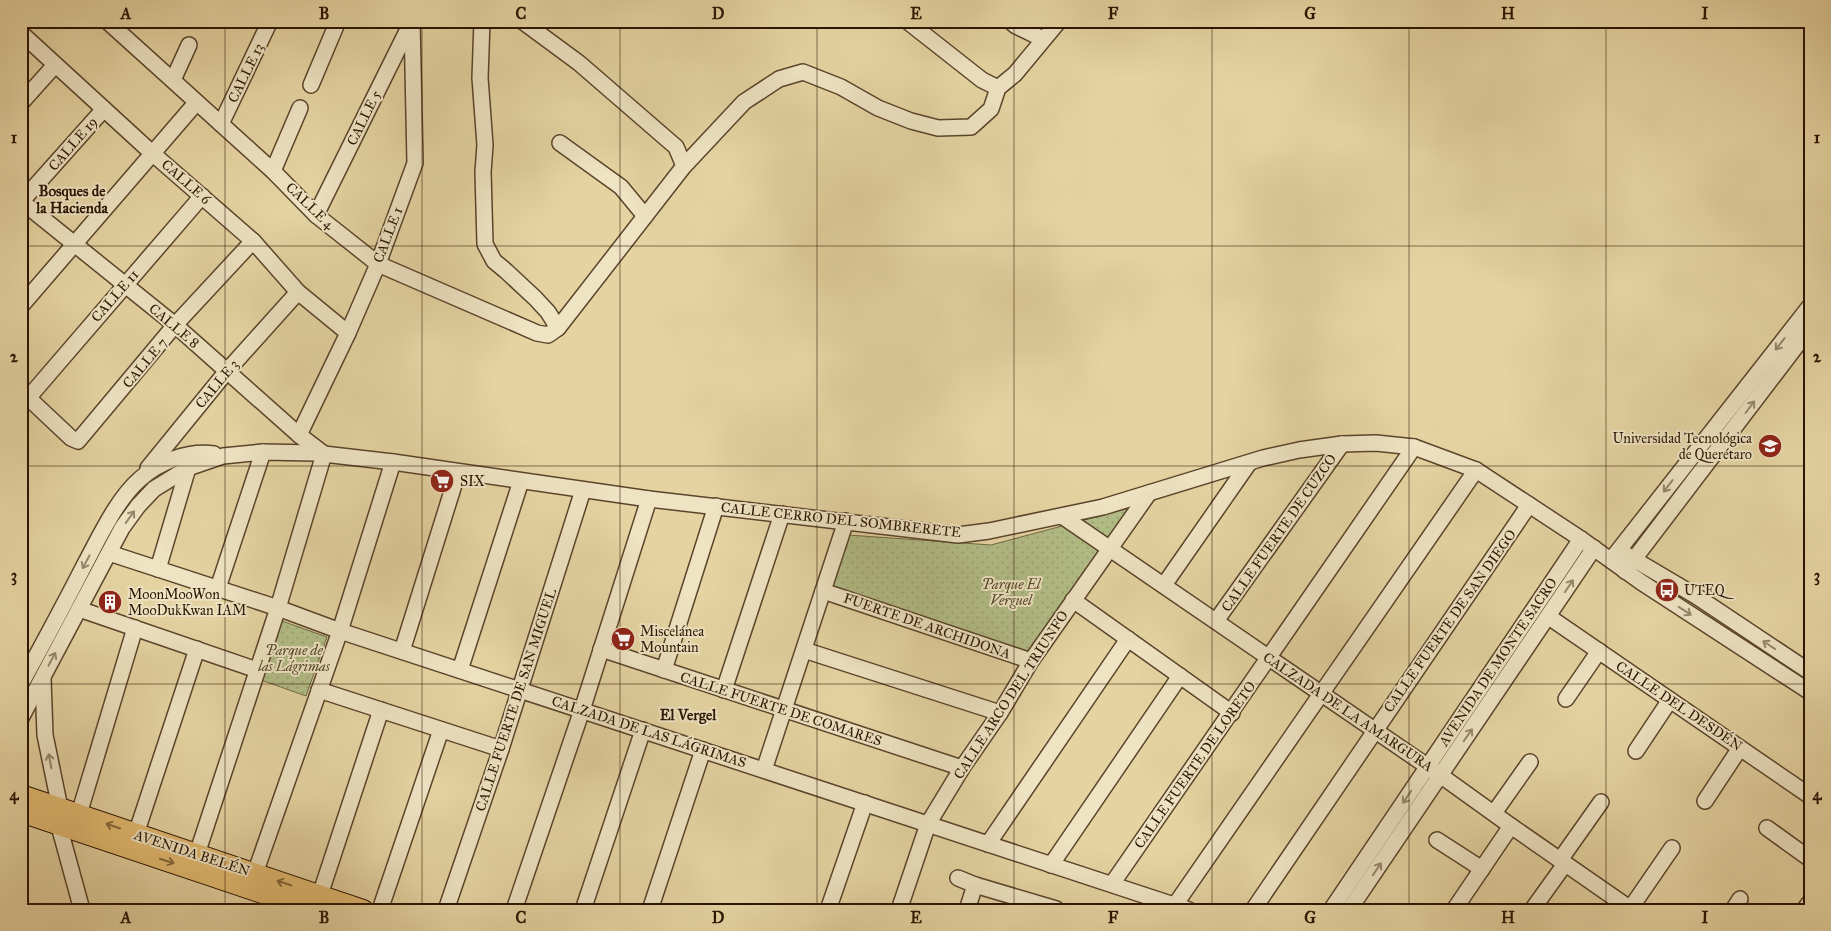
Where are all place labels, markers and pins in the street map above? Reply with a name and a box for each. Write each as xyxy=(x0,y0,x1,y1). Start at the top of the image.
place label: Universidad Tecnológica de Querétaro xyxy=(1613,430,1752,463)
school or university icon: Universidad Tecnológica de Querétaro xyxy=(1757,433,1783,459)
supermarket icon: SIX xyxy=(429,468,455,494)
place label: SIX xyxy=(460,473,485,490)
bus stop icon: UTEQ xyxy=(1654,577,1680,603)
place label: UTEQ xyxy=(1684,582,1735,599)
place label: MoonMooWon MooDukKwan IAM xyxy=(128,586,246,619)
building icon: MoonMooWon MooDukKwan IAM xyxy=(97,589,123,615)
place label: Miscelánea Mountain xyxy=(640,623,704,656)
supermarket icon: Miscelánea Mountain xyxy=(610,626,636,652)

